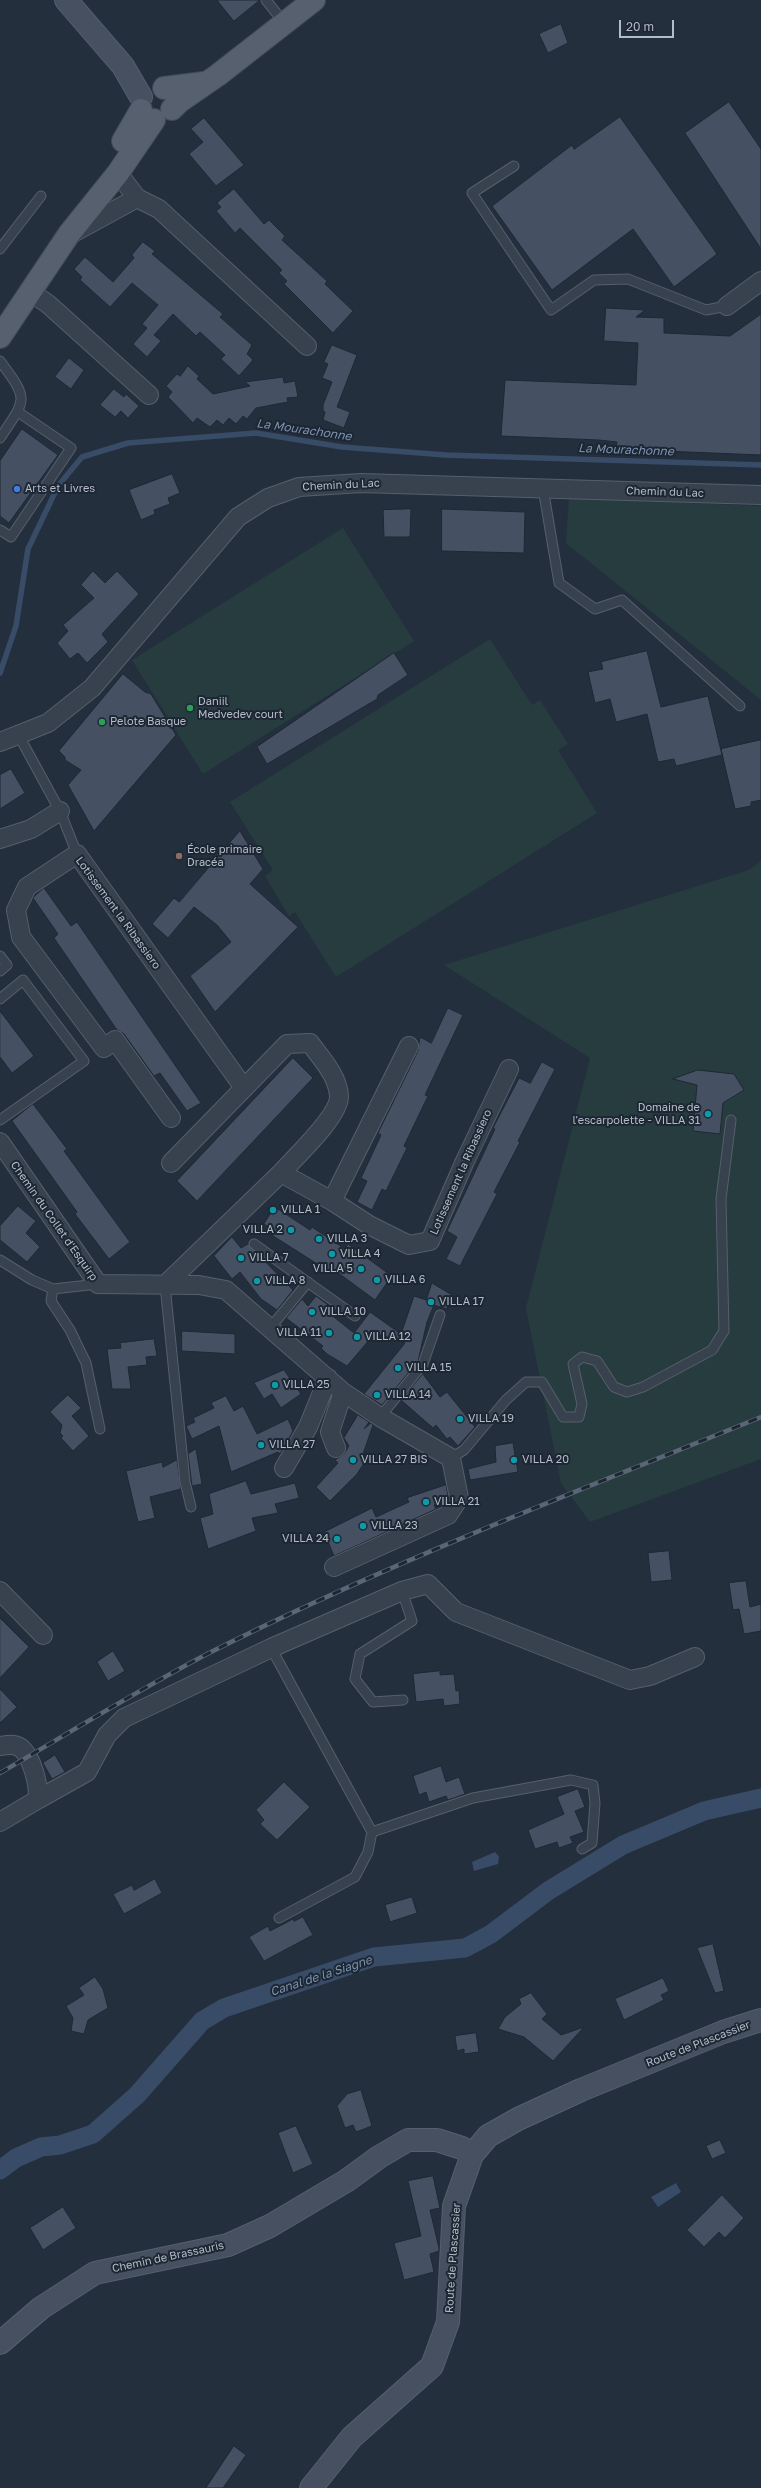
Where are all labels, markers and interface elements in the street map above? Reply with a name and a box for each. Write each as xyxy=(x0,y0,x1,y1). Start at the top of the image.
scale bar xyxy=(621,12,676,38)
text: 20 m xyxy=(626,19,654,34)
water label: La Mourachonne xyxy=(256,416,352,444)
water label: La Mourachonne xyxy=(578,441,674,459)
street label: Chemin du Lac xyxy=(302,476,380,494)
place label: Arts et Livres xyxy=(25,482,95,496)
marker: Arts et Livres xyxy=(12,484,22,494)
street label: Chemin du Lac xyxy=(626,484,704,500)
place label: Daniil Medvedev court xyxy=(198,695,283,721)
marker: Daniil Medvedev court xyxy=(185,703,195,713)
place label: Pelote Basque xyxy=(110,715,186,729)
marker: Pelote Basque xyxy=(97,717,107,727)
place label: École primaire Dracéa xyxy=(187,843,262,869)
marker: École primaire Dracéa xyxy=(174,851,184,861)
street label: Lotissement la Ribassiero xyxy=(73,854,163,972)
place label: Domaine de l'escarpolette - VILLA 31 xyxy=(572,1101,700,1127)
street label: Lotissement la Ribassiero xyxy=(427,1107,495,1237)
marker: Domaine de l'escarpolette - VILLA 31 xyxy=(703,1109,713,1119)
street label: Chemin du Collet d'Esquirp xyxy=(8,1159,100,1283)
place label: VILLA 1 xyxy=(281,1203,320,1217)
marker: VILLA 1 xyxy=(268,1205,278,1215)
place label: VILLA 2 xyxy=(243,1223,283,1237)
marker: VILLA 2 xyxy=(286,1225,296,1235)
place label: VILLA 3 xyxy=(327,1232,367,1246)
marker: VILLA 3 xyxy=(314,1234,324,1244)
place label: VILLA 4 xyxy=(340,1247,381,1261)
marker: VILLA 4 xyxy=(327,1249,337,1259)
place label: VILLA 7 xyxy=(249,1251,289,1265)
marker: VILLA 7 xyxy=(236,1253,246,1263)
place label: VILLA 5 xyxy=(313,1262,353,1276)
marker: VILLA 5 xyxy=(356,1264,366,1274)
place label: VILLA 6 xyxy=(385,1273,425,1287)
place label: VILLA 8 xyxy=(265,1274,306,1288)
marker: VILLA 6 xyxy=(372,1275,382,1285)
marker: VILLA 8 xyxy=(252,1276,262,1286)
place label: VILLA 17 xyxy=(439,1295,484,1309)
marker: VILLA 17 xyxy=(426,1297,436,1307)
place label: VILLA 10 xyxy=(320,1305,366,1319)
marker: VILLA 10 xyxy=(307,1307,317,1317)
place label: VILLA 11 xyxy=(277,1326,321,1340)
marker: VILLA 11 xyxy=(324,1328,334,1338)
place label: VILLA 12 xyxy=(365,1330,411,1344)
marker: VILLA 12 xyxy=(352,1332,362,1342)
place label: VILLA 15 xyxy=(406,1361,452,1375)
marker: VILLA 15 xyxy=(393,1363,403,1373)
place label: VILLA 25 xyxy=(283,1378,330,1392)
marker: VILLA 25 xyxy=(270,1380,280,1390)
place label: VILLA 14 xyxy=(385,1388,431,1402)
marker: VILLA 14 xyxy=(372,1390,382,1400)
place label: VILLA 19 xyxy=(468,1412,514,1426)
marker: VILLA 19 xyxy=(455,1414,465,1424)
place label: VILLA 27 xyxy=(269,1438,315,1452)
marker: VILLA 27 xyxy=(256,1440,266,1450)
place label: VILLA 27 BIS xyxy=(361,1453,428,1467)
place label: VILLA 20 xyxy=(522,1453,569,1467)
marker: VILLA 27 BIS xyxy=(348,1455,358,1465)
marker: VILLA 20 xyxy=(509,1455,519,1465)
place label: VILLA 21 xyxy=(434,1495,480,1509)
marker: VILLA 21 xyxy=(421,1497,431,1507)
place label: VILLA 23 xyxy=(371,1519,418,1533)
marker: VILLA 23 xyxy=(358,1521,368,1531)
place label: VILLA 24 xyxy=(282,1532,329,1546)
marker: VILLA 24 xyxy=(332,1534,342,1544)
water label: Canal de la Siagne xyxy=(268,1953,374,1999)
street label: Route de Plascassier xyxy=(644,2018,752,2070)
street label: Route de Plascassier xyxy=(443,2203,463,2313)
street label: Chemin de Brassauris xyxy=(111,2239,225,2275)

